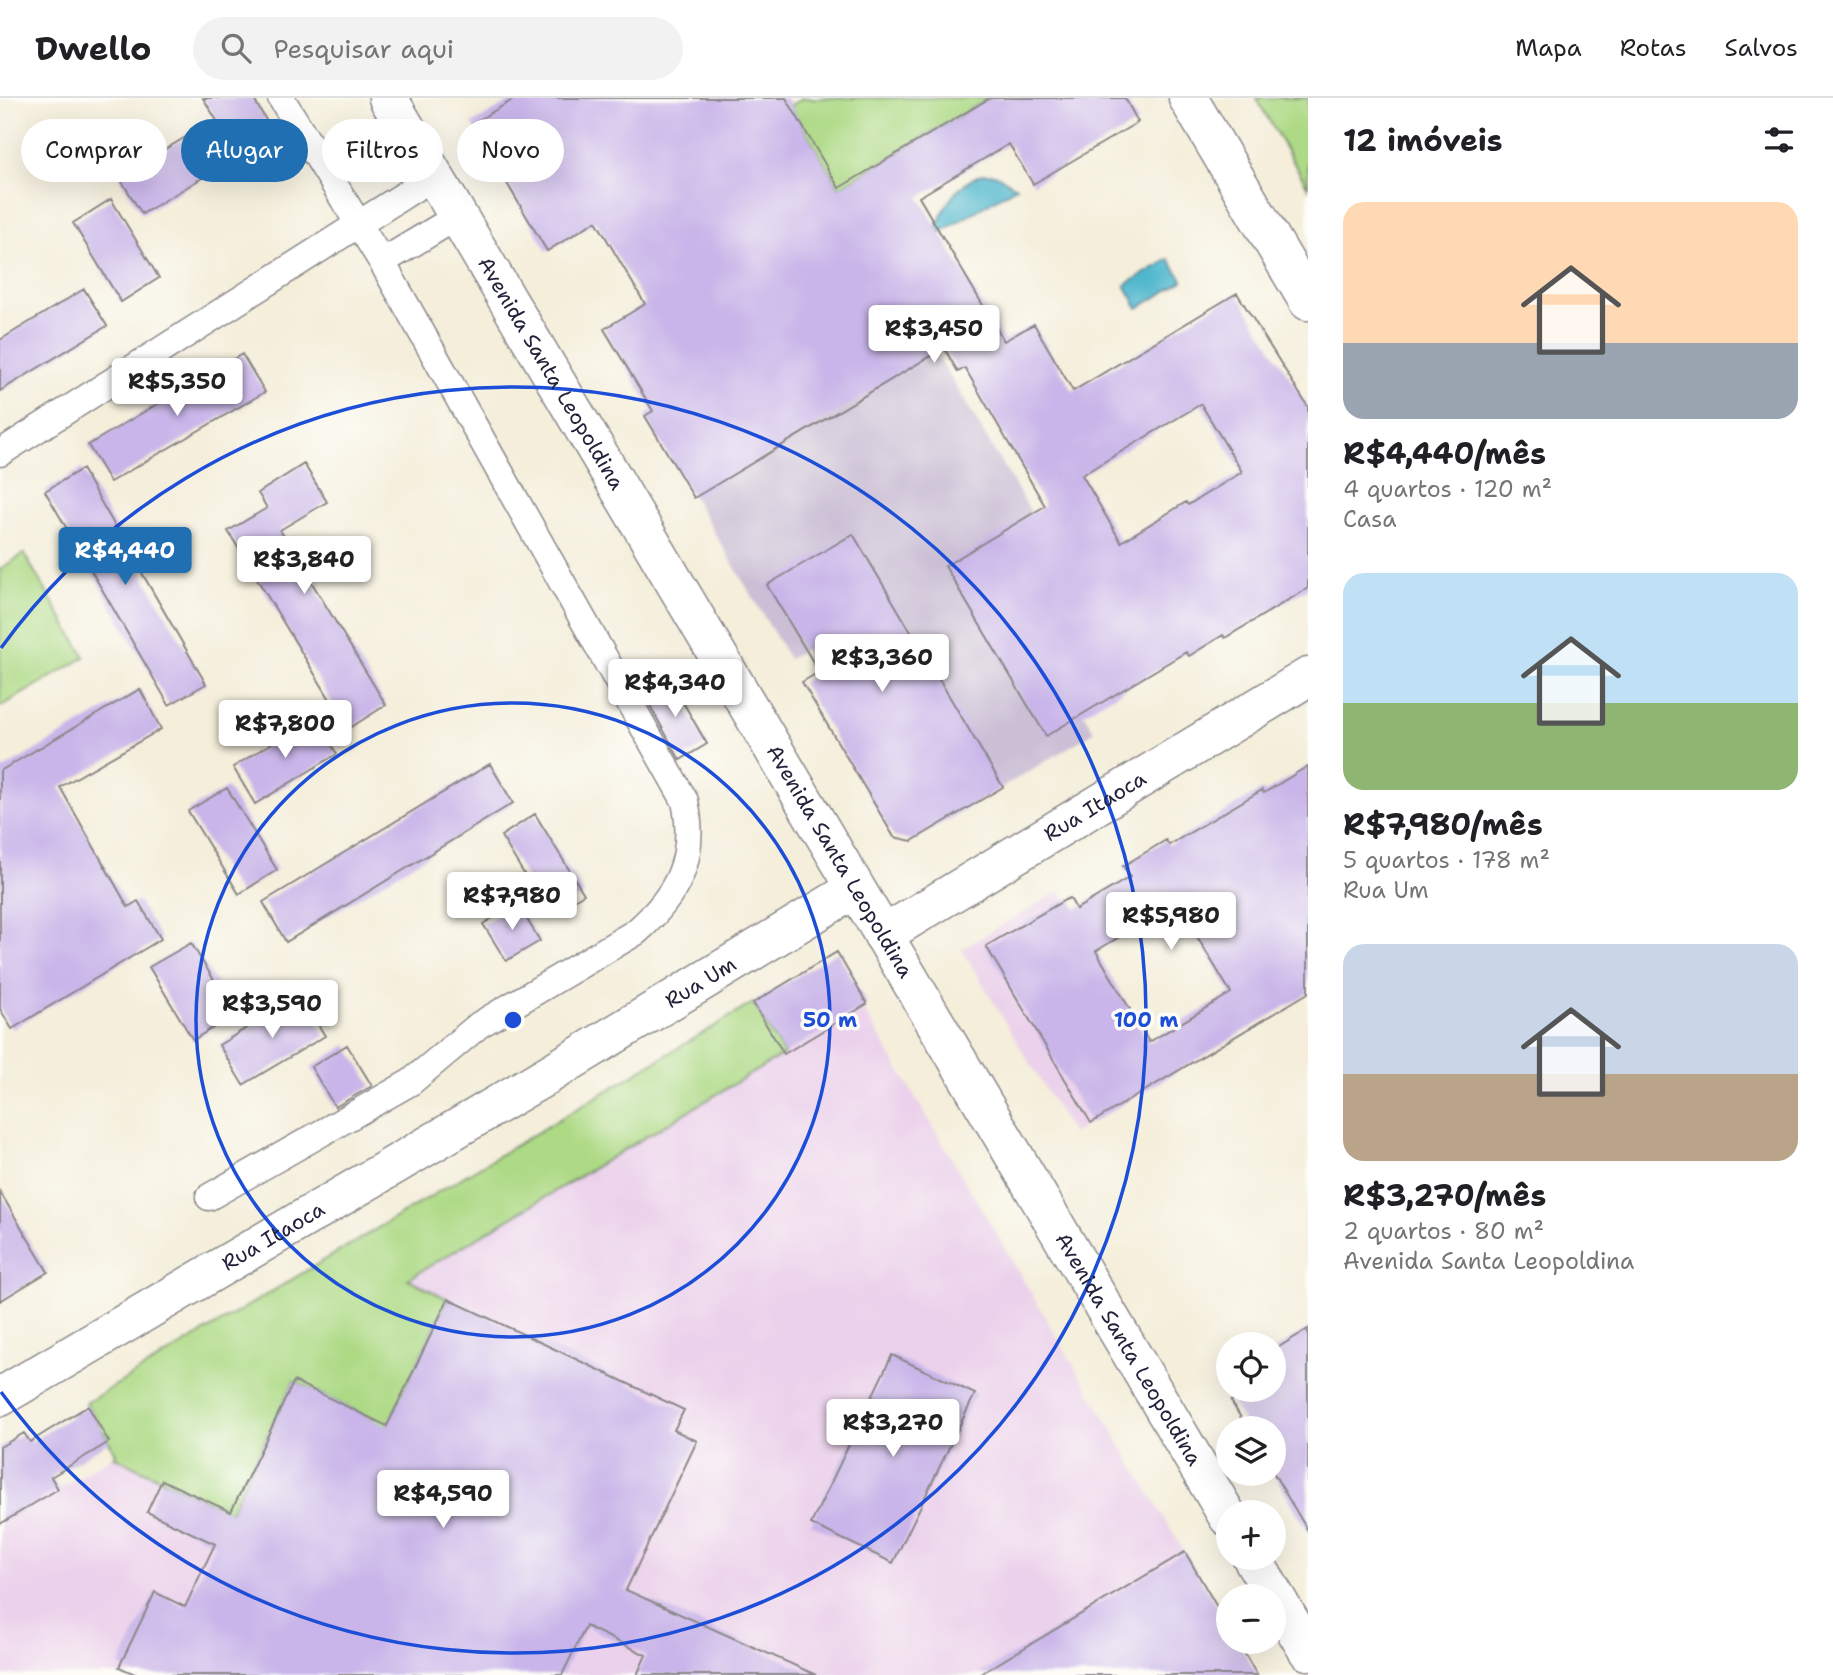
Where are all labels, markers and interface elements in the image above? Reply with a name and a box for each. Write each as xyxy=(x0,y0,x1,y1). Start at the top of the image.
search box xyxy=(193,17,683,80)
text: Dwello xyxy=(35,26,151,71)
icon: search xyxy=(217,29,255,67)
text: Pesquisar aqui xyxy=(273,31,454,66)
text: Mapa xyxy=(1515,32,1582,64)
text: Rotas xyxy=(1620,32,1687,64)
text: Salvos xyxy=(1725,32,1798,64)
chip: Comprar xyxy=(21,119,167,182)
chip: Alugar xyxy=(181,119,308,182)
chip: Filtros xyxy=(322,119,443,182)
chip: Novo xyxy=(457,119,564,182)
text: 12 imóveis xyxy=(1343,120,1503,161)
icon: filters xyxy=(1760,121,1798,159)
icon: home xyxy=(1508,247,1634,373)
street label: Avenida Santa Leopoldina xyxy=(471,252,631,495)
pin: R$3,450 xyxy=(869,306,999,365)
text: R$3,450 xyxy=(885,313,983,343)
pin: R$5,350 xyxy=(112,358,242,418)
text: R$5,350 xyxy=(128,366,226,396)
text: R$4,440/mês xyxy=(1343,433,1546,474)
text: 4 quartos · 120 m² xyxy=(1343,474,1552,504)
text: Casa xyxy=(1343,504,1396,534)
pin: R$4,440 xyxy=(60,528,190,587)
text: R$4,440 xyxy=(75,535,175,565)
pin: R$3,840 xyxy=(239,536,369,596)
text: R$3,840 xyxy=(253,544,355,574)
icon: home xyxy=(1508,618,1634,744)
pin: R$3,360 xyxy=(817,634,947,694)
text: R$3,360 xyxy=(831,642,933,672)
pin: R$4,340 xyxy=(610,660,740,719)
text: R$4,340 xyxy=(624,667,726,697)
pin: R$7,800 xyxy=(220,700,350,760)
text: R$7,800 xyxy=(235,708,335,738)
street label: Avenida Santa Leopoldina xyxy=(760,740,920,983)
street label: Rua Itaoca xyxy=(1039,765,1151,848)
text: R$7,980/mês xyxy=(1343,804,1543,845)
text: 5 quartos · 178 m² xyxy=(1343,845,1550,875)
pin: R$7,980 xyxy=(447,872,577,932)
text: Rua Um xyxy=(1343,875,1429,905)
text: R$7,980 xyxy=(463,880,561,910)
pin: R$5,980 xyxy=(1106,892,1236,952)
text: R$5,980 xyxy=(1122,900,1220,930)
street label: Rua Um xyxy=(660,950,741,1015)
pin: R$3,590 xyxy=(207,981,337,1040)
text: R$3,590 xyxy=(222,988,322,1018)
icon: home xyxy=(1508,989,1634,1115)
text: 50 m xyxy=(803,1006,857,1034)
text: 100 m xyxy=(1114,1006,1178,1034)
centre of rings xyxy=(501,1008,525,1032)
text: R$3,270/mês xyxy=(1343,1175,1546,1216)
street label: Rua Itaoca xyxy=(217,1195,330,1278)
text: 2 quartos · 80 m² xyxy=(1343,1216,1544,1246)
street label: Avenida Santa Leopoldina xyxy=(1049,1228,1209,1471)
text: Avenida Santa Leopoldina xyxy=(1343,1246,1634,1276)
map controls xyxy=(1216,1332,1286,1654)
button: locate xyxy=(1216,1332,1286,1402)
pin: R$3,270 xyxy=(828,1400,958,1459)
text: R$3,270 xyxy=(842,1407,944,1437)
button: layers xyxy=(1216,1416,1286,1486)
pin: R$4,590 xyxy=(378,1470,508,1530)
text: R$4,590 xyxy=(393,1478,493,1508)
button: + xyxy=(1216,1500,1286,1570)
button: − xyxy=(1216,1584,1286,1654)

